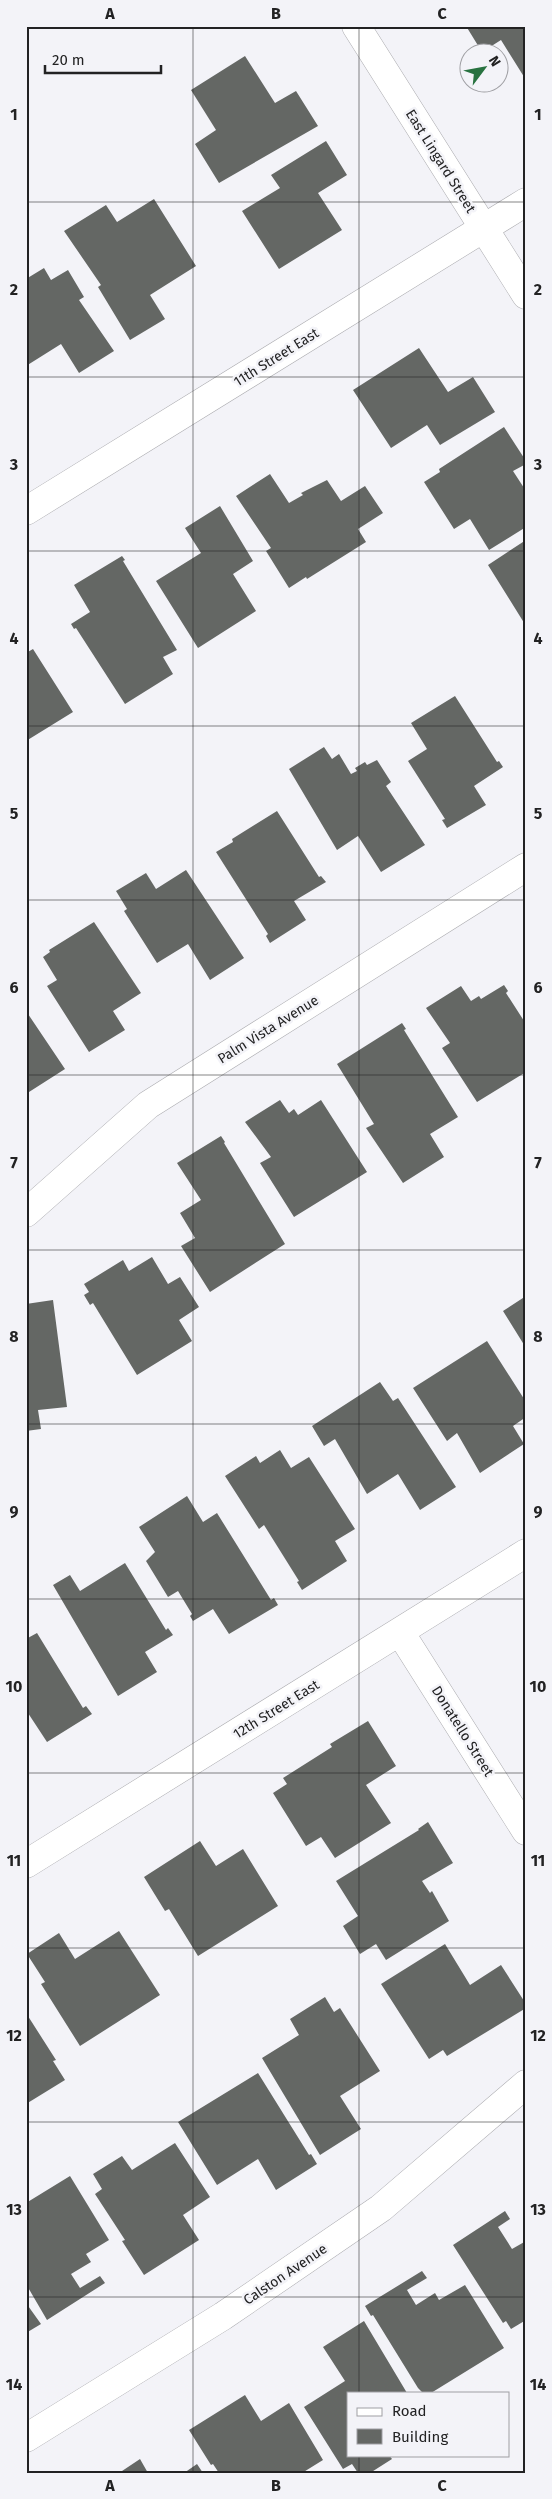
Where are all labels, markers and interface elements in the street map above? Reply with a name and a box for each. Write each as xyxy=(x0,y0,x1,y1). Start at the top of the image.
text: A xyxy=(104,4,115,23)
text: B xyxy=(271,4,281,23)
text: C xyxy=(437,4,447,23)
scale bar xyxy=(45,42,161,74)
north arrow xyxy=(460,42,510,92)
text: 20 m xyxy=(52,51,85,69)
text: N xyxy=(485,53,504,70)
text: 1 xyxy=(10,105,18,124)
text: 1 xyxy=(534,105,542,124)
street label: East Lingard Street xyxy=(402,106,480,217)
text: 2 xyxy=(10,280,18,299)
text: 2 xyxy=(534,280,542,299)
street label: 11th Street East xyxy=(231,324,323,390)
text: 3 xyxy=(9,455,18,474)
text: 3 xyxy=(533,455,542,474)
text: 4 xyxy=(9,629,19,648)
text: 4 xyxy=(533,629,543,648)
text: 5 xyxy=(10,804,19,823)
text: 5 xyxy=(534,804,543,823)
text: 6 xyxy=(9,978,19,997)
text: 6 xyxy=(533,978,543,997)
street label: Palm Vista Avenue xyxy=(215,992,322,1067)
text: 7 xyxy=(10,1153,18,1172)
text: 7 xyxy=(534,1153,542,1172)
text: 8 xyxy=(9,1327,19,1346)
text: 8 xyxy=(533,1327,543,1346)
text: 9 xyxy=(10,1502,19,1521)
text: 9 xyxy=(534,1502,543,1521)
street label: 12th Street East xyxy=(230,1676,323,1743)
text: 10 xyxy=(6,1677,22,1696)
text: 10 xyxy=(530,1677,546,1696)
street label: Donatello Street xyxy=(428,1683,498,1780)
text: 11 xyxy=(7,1851,21,1870)
text: 11 xyxy=(531,1851,545,1870)
text: 12 xyxy=(6,2026,22,2045)
text: 12 xyxy=(530,2026,546,2045)
text: 13 xyxy=(6,2200,22,2219)
text: 13 xyxy=(530,2200,546,2219)
street label: Calston Avenue xyxy=(240,2240,330,2309)
text: 14 xyxy=(6,2375,22,2394)
text: 14 xyxy=(530,2375,546,2394)
legend xyxy=(347,2392,510,2456)
text: Road xyxy=(392,2402,427,2420)
text: Building xyxy=(392,2428,448,2446)
text: A xyxy=(104,2476,115,2495)
text: B xyxy=(271,2476,281,2495)
text: C xyxy=(437,2476,447,2495)

